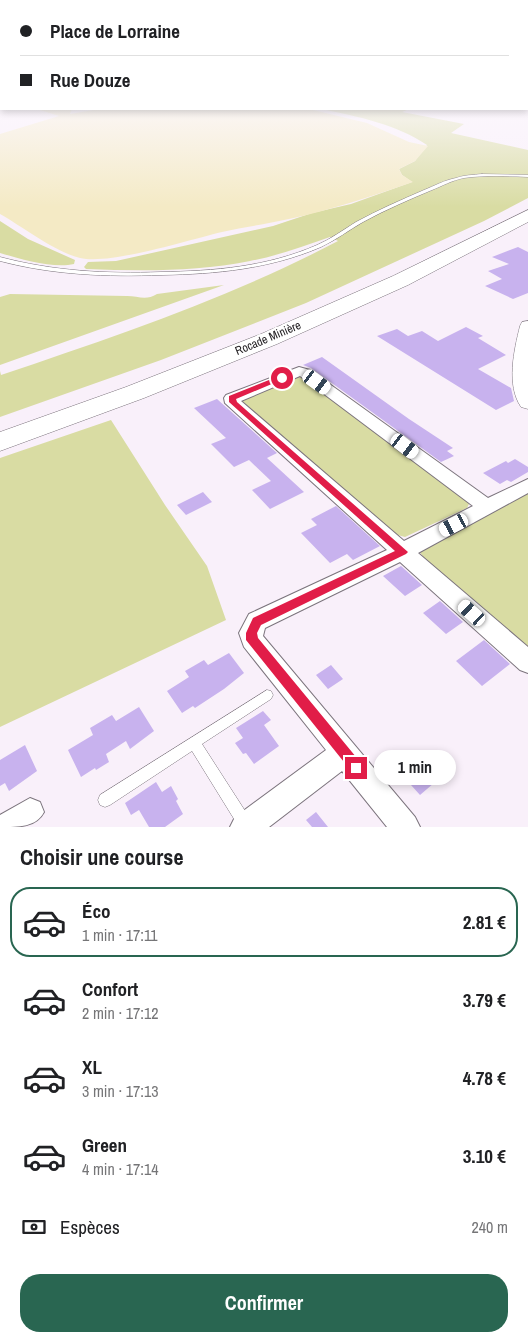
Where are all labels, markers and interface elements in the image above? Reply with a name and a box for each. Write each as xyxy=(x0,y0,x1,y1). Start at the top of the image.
text: Place de Lorraine xyxy=(50,18,180,44)
text: Rue Douze xyxy=(50,67,131,93)
street label: Rocade Minière xyxy=(233,317,303,359)
route start xyxy=(271,367,293,389)
car xyxy=(300,367,333,397)
car xyxy=(388,431,421,461)
car xyxy=(437,512,470,538)
car xyxy=(455,597,488,629)
callout: 1 min xyxy=(374,750,456,786)
text: 1 min xyxy=(398,756,432,778)
route end xyxy=(345,757,367,779)
text: Choisir une course xyxy=(20,842,183,872)
text: Éco xyxy=(82,898,111,924)
icon: car xyxy=(22,900,67,945)
text: 2.81 € xyxy=(463,909,506,935)
text: 1 min · 17:11 xyxy=(82,924,158,946)
text: Confort xyxy=(82,976,138,1002)
icon: car xyxy=(22,978,67,1023)
text: 3.79 € xyxy=(463,987,506,1013)
text: 2 min · 17:12 xyxy=(82,1002,159,1024)
text: XL xyxy=(82,1054,102,1080)
icon: car xyxy=(22,1056,67,1101)
text: 4.78 € xyxy=(463,1065,506,1091)
text: 3 min · 17:13 xyxy=(82,1080,159,1102)
text: Green xyxy=(82,1132,127,1158)
icon: car xyxy=(22,1134,67,1179)
text: 3.10 € xyxy=(463,1143,506,1169)
text: 4 min · 17:14 xyxy=(82,1158,159,1180)
icon: cash xyxy=(20,1213,48,1241)
text: Espèces xyxy=(60,1214,120,1240)
text: 240 m xyxy=(472,1216,508,1238)
button: Confirmer xyxy=(20,1274,508,1332)

